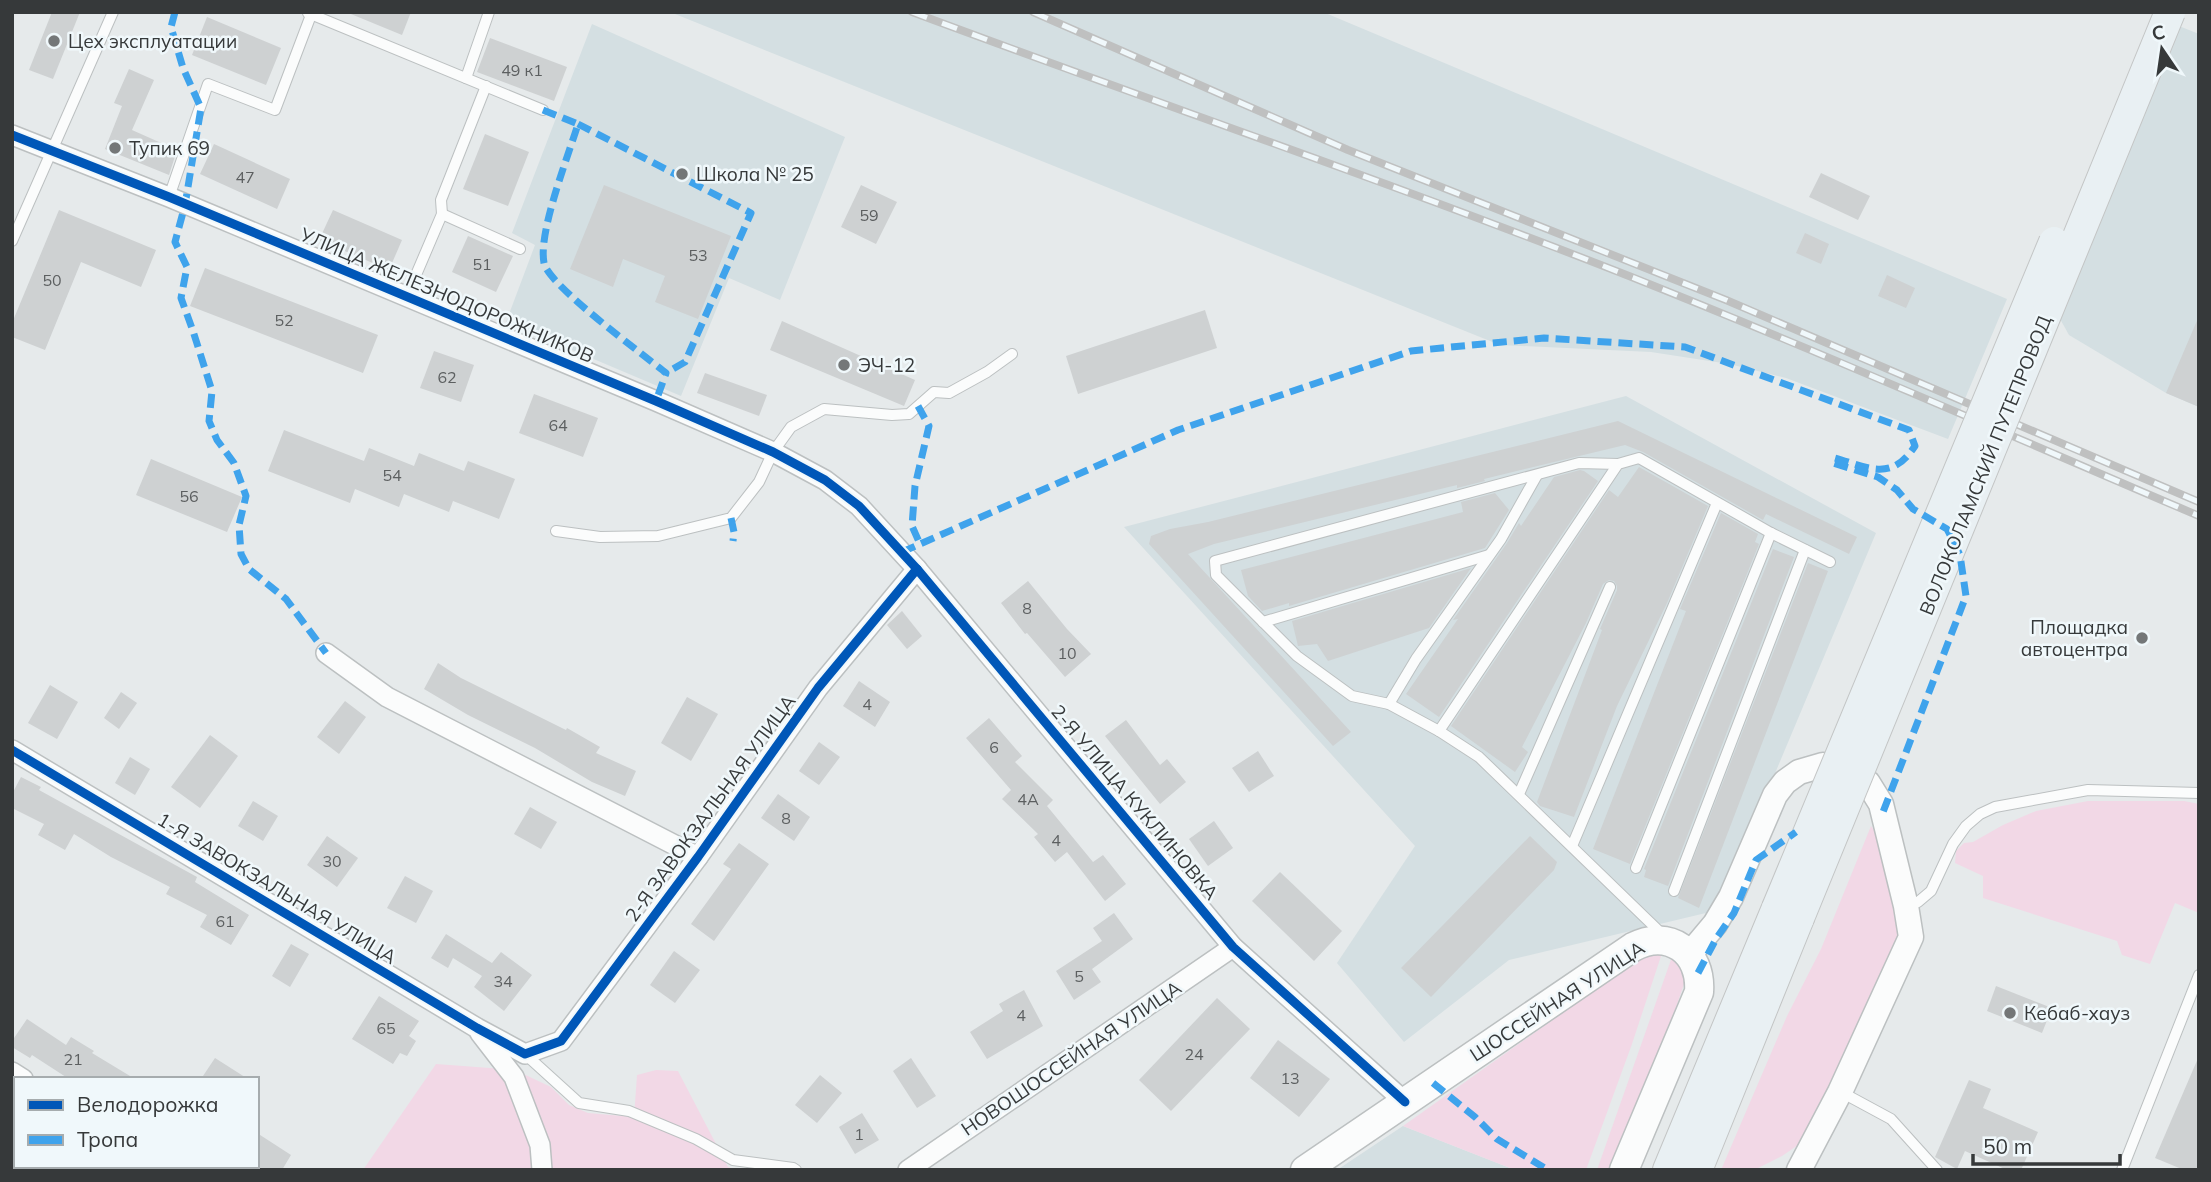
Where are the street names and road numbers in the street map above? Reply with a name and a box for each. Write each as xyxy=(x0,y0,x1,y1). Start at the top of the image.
street label: УЛИЦА ЖЕЛЕЗНОДОРОЖНИКОВ xyxy=(296,222,598,368)
street label: ВОЛОКОЛАМСКИЙ ПУТЕПРОВОД xyxy=(1914,312,2056,618)
street label: 2-Я ЗАВОКЗАЛЬНАЯ УЛИЦА xyxy=(620,690,800,926)
street label: 2-Я УЛИЦА КУКЛИНОВКА xyxy=(1046,699,1224,905)
street label: 1-Я ЗАВОКЗАЛЬНАЯ УЛИЦА xyxy=(153,807,401,969)
street label: ШОССЕЙНАЯ УЛИЦА xyxy=(1465,936,1649,1066)
street label: НОВОШОССЕЙНАЯ УЛИЦА xyxy=(956,975,1186,1141)

